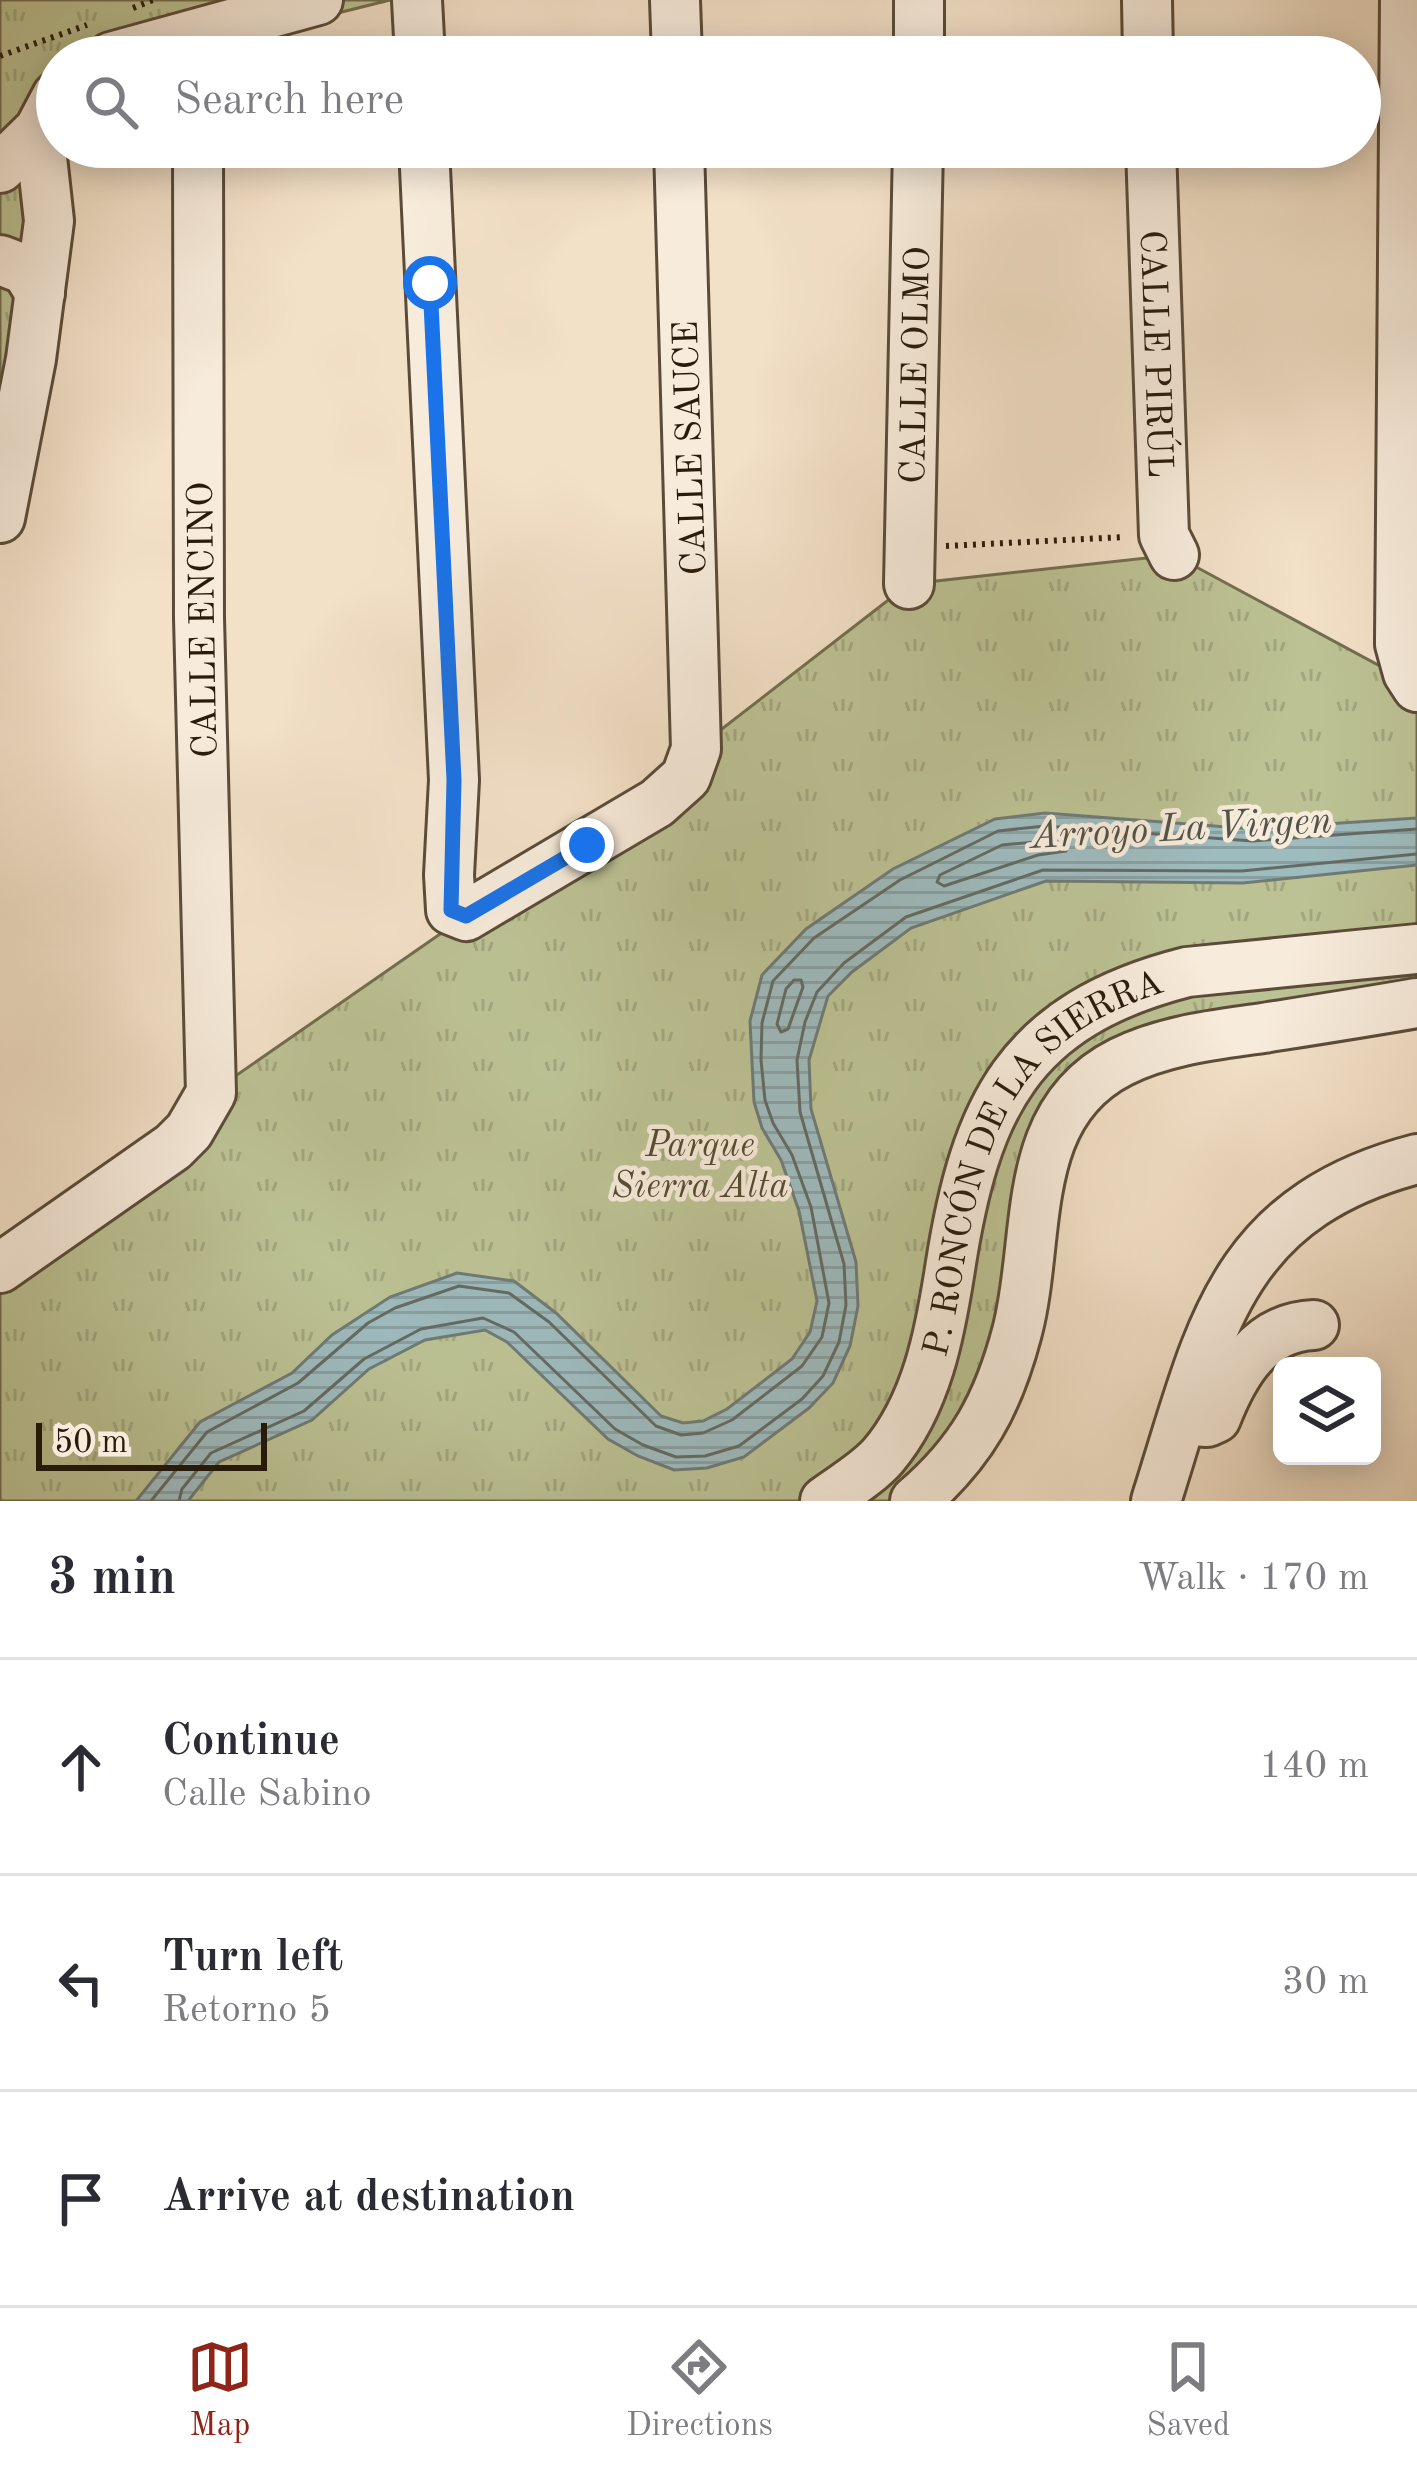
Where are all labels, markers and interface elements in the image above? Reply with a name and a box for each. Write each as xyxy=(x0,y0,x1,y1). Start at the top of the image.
search box xyxy=(36,36,1381,168)
icon: search xyxy=(78,69,144,135)
text: Search here xyxy=(174,79,404,124)
street label: CALLE PIRÚL xyxy=(1132,229,1182,479)
street label: CALLE OLMO xyxy=(897,246,938,484)
route start xyxy=(403,256,457,310)
street label: CALLE SAUCE xyxy=(670,320,714,576)
street label: CALLE ENCINO xyxy=(185,481,225,759)
water label: Arroyo La Virgen xyxy=(1027,802,1333,857)
route end xyxy=(560,818,614,872)
street label: P. RONCÓN DE LA SIERRA xyxy=(919,966,1168,1361)
park label: Parque Sierra Alta xyxy=(612,1129,788,1206)
map controls xyxy=(1273,1357,1381,1465)
button: layers xyxy=(1273,1357,1381,1465)
scale bar xyxy=(36,1417,267,1470)
text: 50 m xyxy=(54,1427,128,1460)
text: 3 min xyxy=(48,1554,176,1605)
text: Walk · 170 m xyxy=(1138,1559,1369,1598)
text: Continue xyxy=(162,1720,340,1765)
icon: ahead xyxy=(48,1734,114,1800)
text: 140 m xyxy=(1259,1747,1369,1786)
text: Calle Sabino xyxy=(162,1775,372,1814)
text: Turn left xyxy=(162,1936,343,1981)
icon: left xyxy=(48,1950,114,2016)
text: 30 m xyxy=(1282,1963,1369,2002)
text: Retorno 5 xyxy=(162,1991,331,2030)
icon: arrive xyxy=(48,2166,114,2232)
text: Arrive at destination xyxy=(162,2176,575,2221)
tab: Map xyxy=(187,2334,253,2447)
tab: Directions xyxy=(626,2334,773,2447)
tab: Saved xyxy=(1146,2334,1230,2447)

